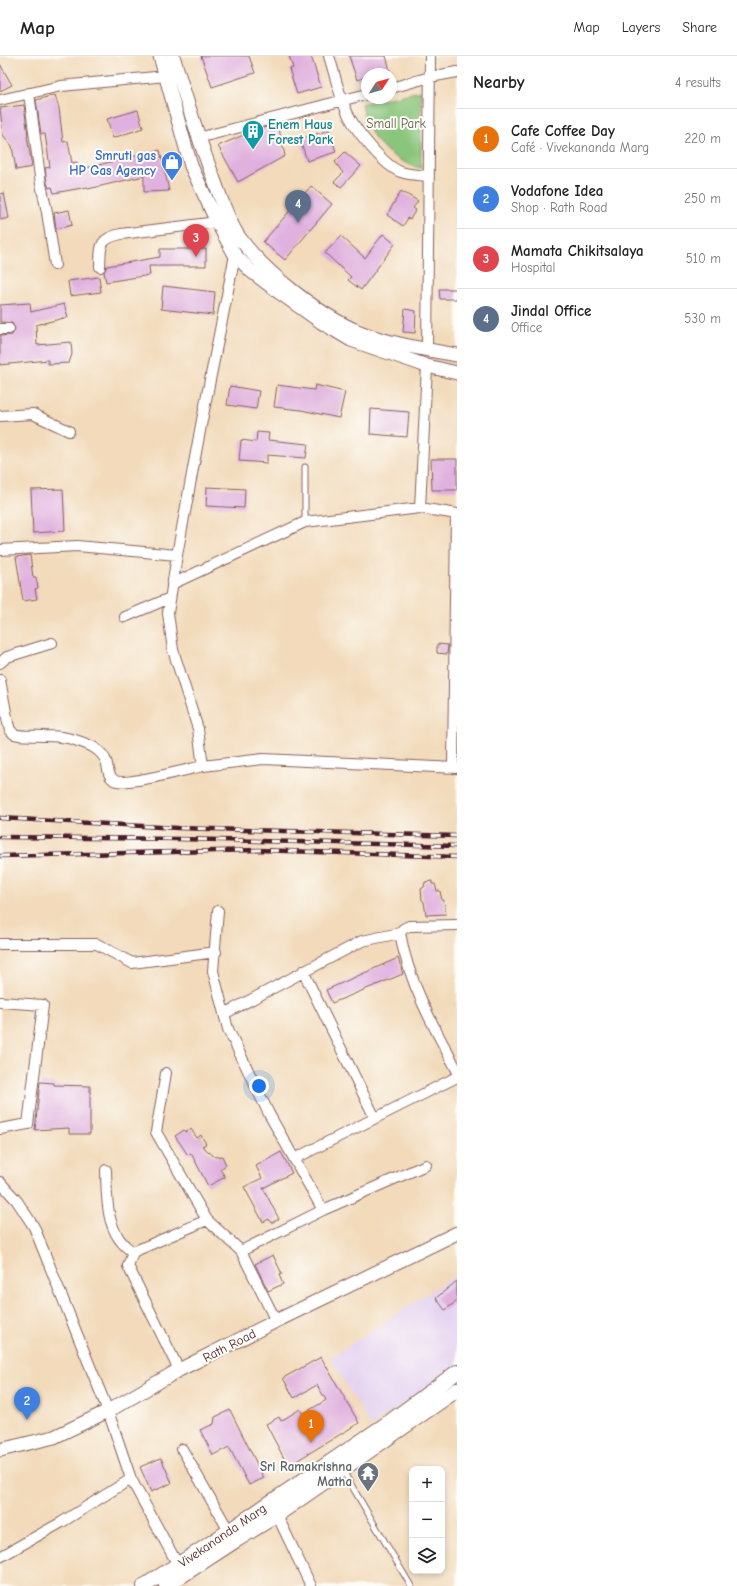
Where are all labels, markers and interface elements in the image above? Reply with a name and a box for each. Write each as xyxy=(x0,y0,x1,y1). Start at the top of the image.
text: Map xyxy=(20,17,55,39)
text: Map xyxy=(573,19,600,36)
text: Layers xyxy=(622,19,660,36)
text: Share xyxy=(682,19,717,36)
north arrow xyxy=(361,68,397,104)
text: Nearby xyxy=(473,73,524,92)
text: 4 results xyxy=(675,75,721,90)
park label: Small Park xyxy=(366,116,426,131)
place label: Enem Haus Forest Park xyxy=(268,117,334,147)
building icon: Enem Haus Forest Park xyxy=(240,118,266,151)
text: Cafe Coffee Day xyxy=(511,122,615,140)
text: 1 xyxy=(483,131,489,146)
text: 220 m xyxy=(684,131,721,146)
text: Café · Vivekananda Marg xyxy=(511,140,649,155)
place label: Smruti gas HP Gas Agency xyxy=(69,148,156,178)
shop icon: Smruti gas HP Gas Agency xyxy=(159,149,185,182)
text: Vodafone Idea xyxy=(511,182,603,200)
pin: 4 xyxy=(285,190,311,223)
text: 2 xyxy=(483,191,489,206)
text: 250 m xyxy=(684,191,721,206)
text: Shop · Rath Road xyxy=(511,200,607,215)
pin: 3 xyxy=(183,224,209,257)
text: Mamata Chikitsalaya xyxy=(511,242,644,260)
text: 3 xyxy=(483,251,489,266)
text: 510 m xyxy=(686,251,721,266)
text: Hospital xyxy=(511,260,555,275)
text: Jindal Office xyxy=(511,302,591,320)
text: 4 xyxy=(483,311,489,326)
text: 530 m xyxy=(684,311,721,326)
text: Office xyxy=(511,320,542,335)
your location xyxy=(249,1076,269,1096)
street label: Rath Road xyxy=(200,1326,258,1365)
pin: 2 xyxy=(14,1387,40,1420)
pin: 1 xyxy=(298,1410,324,1443)
place label: Sri Ramakrishna Matha xyxy=(260,1459,352,1489)
temple icon: Sri Ramakrishna Matha xyxy=(355,1460,381,1493)
map controls xyxy=(409,1466,445,1574)
button: + xyxy=(409,1466,445,1502)
street label: Vivekananda Marg xyxy=(176,1501,269,1570)
button: − xyxy=(409,1502,445,1538)
button: layers xyxy=(409,1538,445,1574)

